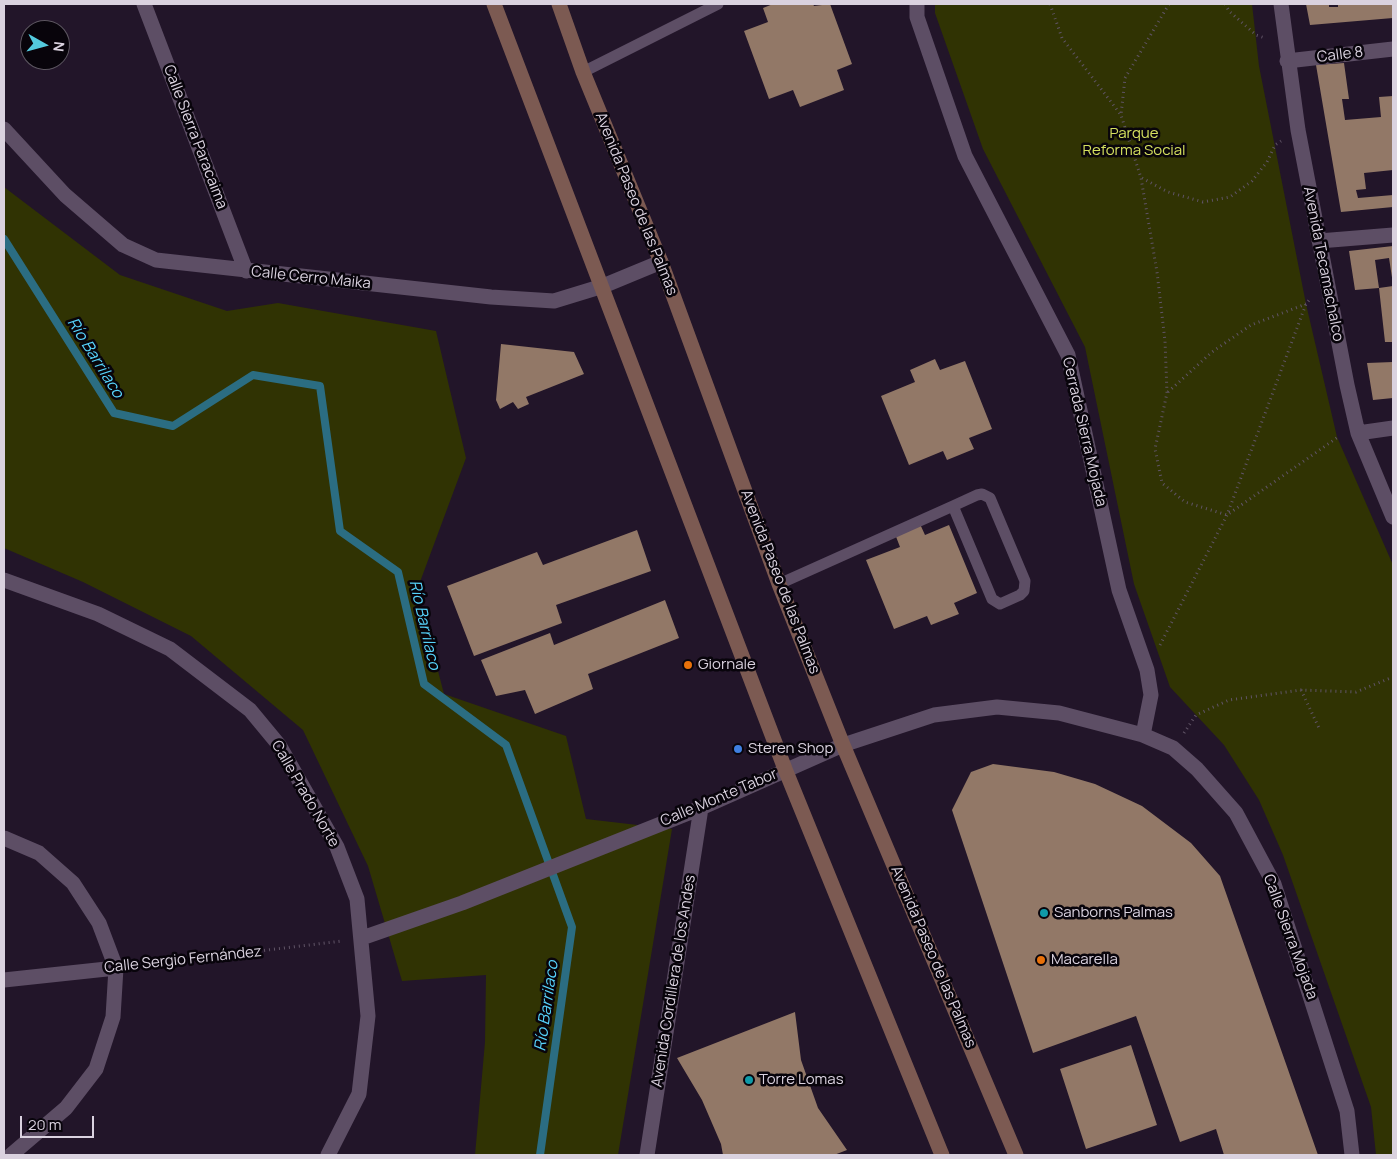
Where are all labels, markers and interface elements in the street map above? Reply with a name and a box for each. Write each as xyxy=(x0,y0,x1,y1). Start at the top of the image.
north arrow xyxy=(20,20,70,70)
text: N xyxy=(49,41,69,53)
street label: Calle 8 xyxy=(1316,43,1364,67)
street label: Calle Sierra Paracaima xyxy=(159,62,231,212)
street label: Avenida Paseo de las Palmas xyxy=(591,110,681,298)
park label: Parque Reforma Social xyxy=(1082,125,1186,160)
street label: Avenida Tecamachalco xyxy=(1299,185,1347,343)
street label: Calle Cerro Maika xyxy=(250,263,372,293)
water label: Río Barrilaco xyxy=(63,314,127,402)
street label: Cerrada Sierra Mojada xyxy=(1058,356,1110,508)
street label: Avenida Paseo de las Palmas xyxy=(737,487,823,677)
water label: Río Barrilaco xyxy=(404,578,444,672)
place label: Giornale xyxy=(698,656,756,674)
marker: Giornale xyxy=(682,659,694,671)
street label: Calle Prado Norte xyxy=(267,737,343,851)
place label: Steren Shop xyxy=(748,740,833,758)
marker: Steren Shop xyxy=(732,743,744,755)
street label: Calle Monte Tabor xyxy=(658,765,780,831)
street label: Avenida Paseo de las Palmas xyxy=(886,863,980,1051)
street label: Calle Sierra Mojada xyxy=(1259,872,1321,1002)
street label: Avenida Cordillera de los Andes xyxy=(648,874,700,1088)
place label: Sanborns Palmas xyxy=(1054,904,1173,922)
marker: Sanborns Palmas xyxy=(1038,907,1050,919)
street label: Calle Sergio Fernández xyxy=(103,943,263,977)
place label: Macarella xyxy=(1051,951,1118,969)
marker: Macarella xyxy=(1035,954,1047,966)
water label: Río Barrilaco xyxy=(531,960,563,1052)
place label: Torre Lomas xyxy=(759,1071,844,1089)
marker: Torre Lomas xyxy=(743,1074,755,1086)
scale bar xyxy=(22,1106,96,1138)
text: 20 m xyxy=(28,1114,61,1135)

